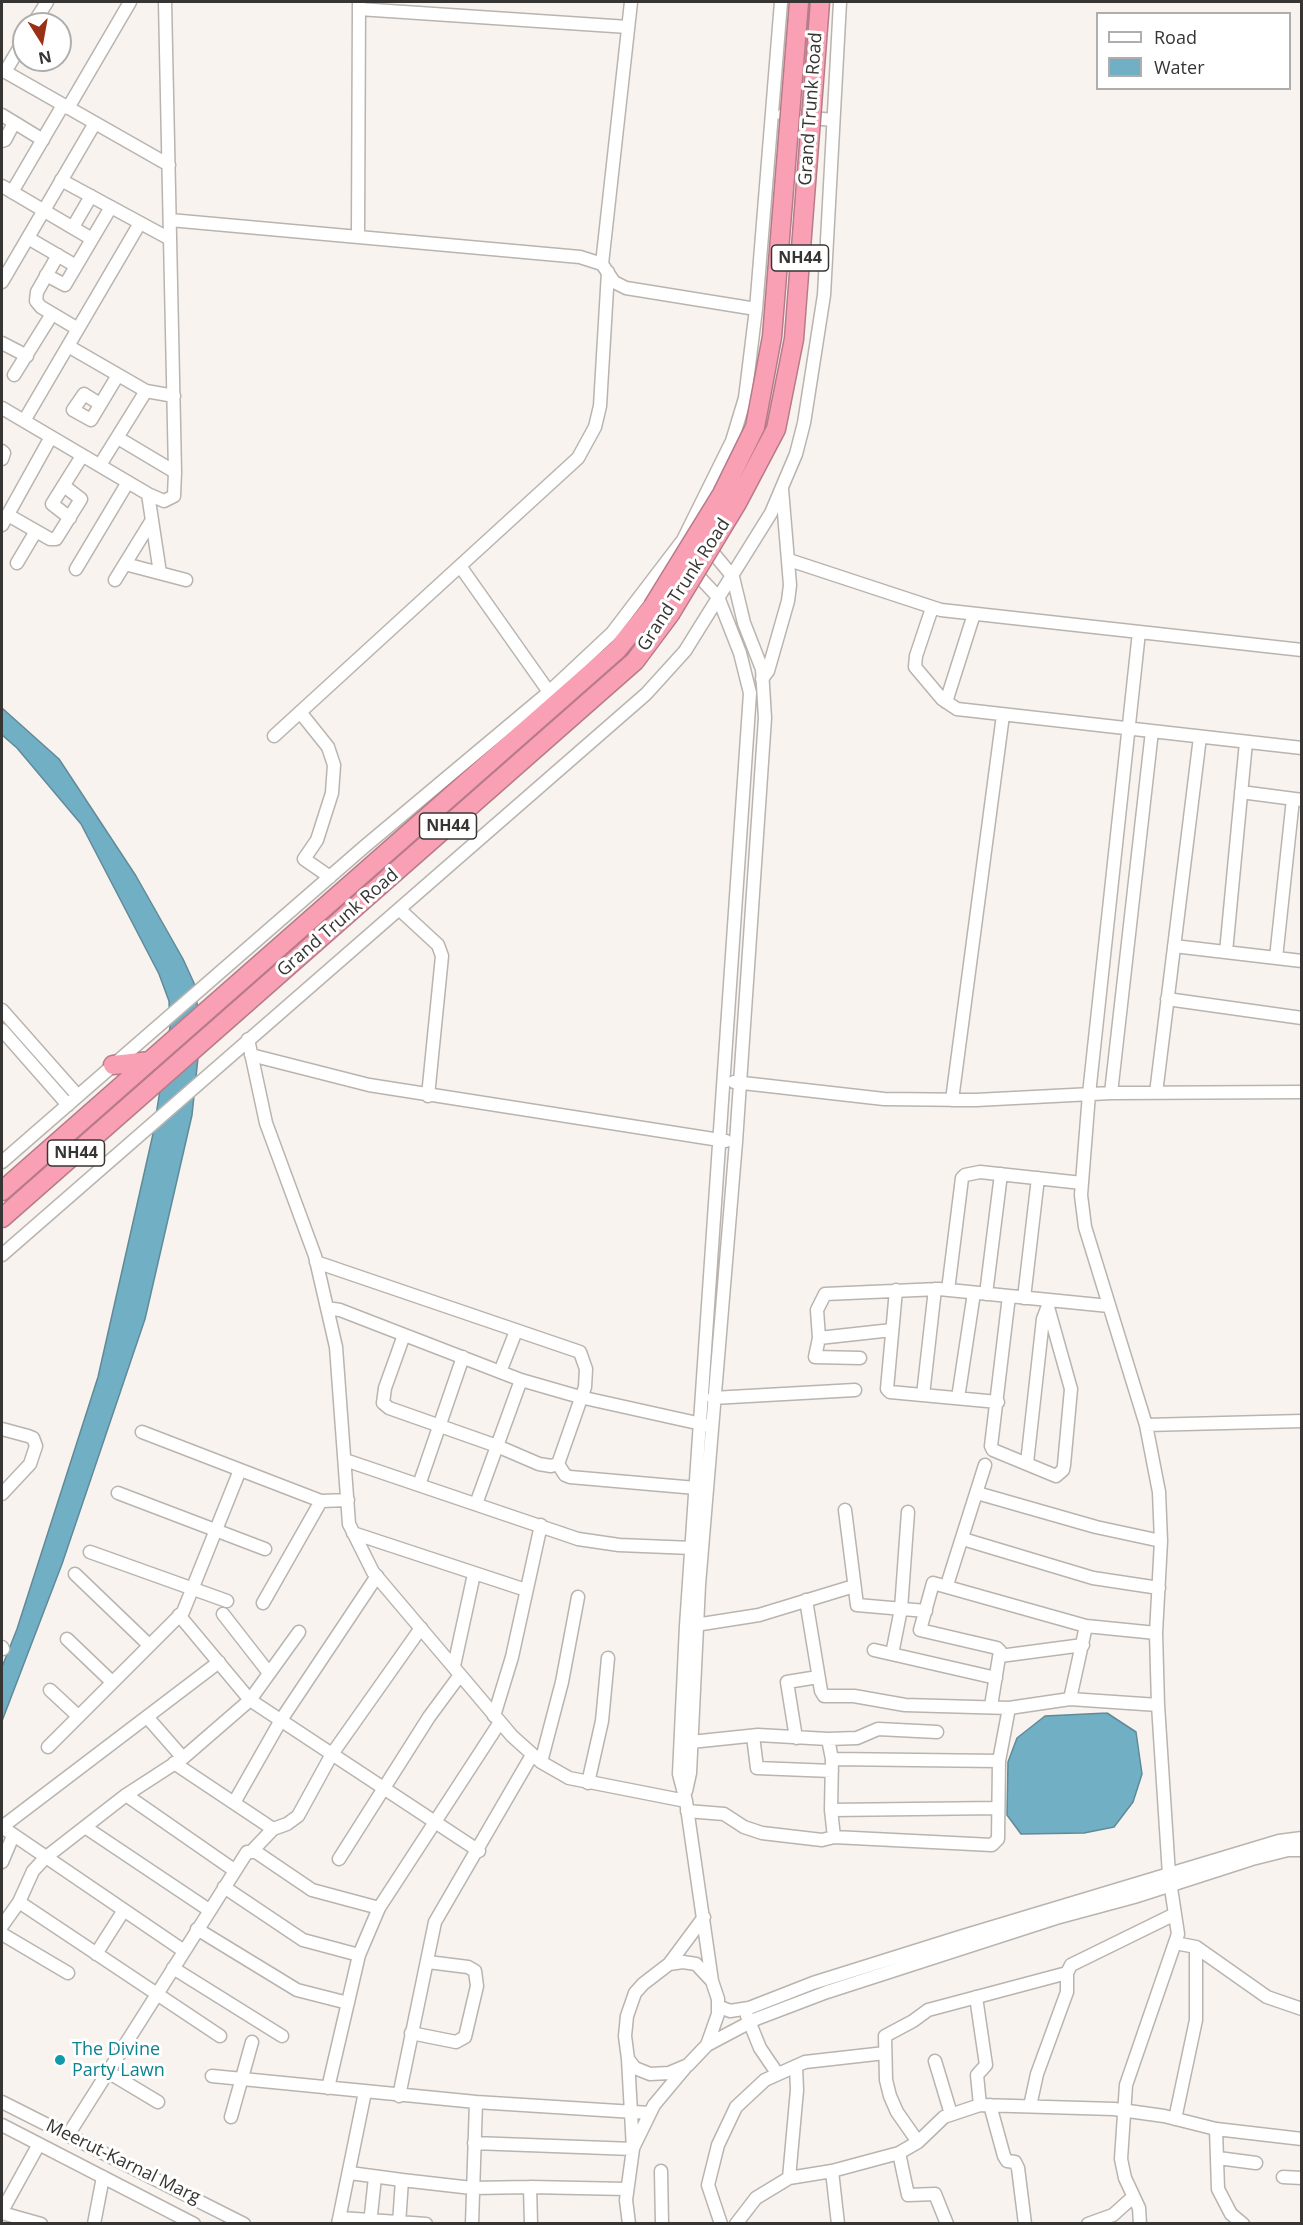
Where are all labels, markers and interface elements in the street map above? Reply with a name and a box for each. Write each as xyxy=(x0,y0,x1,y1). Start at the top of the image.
north arrow xyxy=(12,12,72,72)
legend xyxy=(1096,12,1291,90)
text: Road xyxy=(1154,25,1197,49)
street label: Grand Trunk Road xyxy=(795,32,827,186)
text: N xyxy=(37,46,54,70)
text: Water xyxy=(1154,55,1205,79)
road number: NH44 xyxy=(772,245,828,271)
street label: Grand Trunk Road xyxy=(633,515,735,655)
road number: NH44 xyxy=(420,813,476,839)
street label: Grand Trunk Road xyxy=(273,864,403,982)
road number: NH44 xyxy=(48,1140,104,1166)
place label: The Divine Party Lawn xyxy=(72,2039,165,2082)
marker: The Divine Party Lawn xyxy=(53,2053,67,2067)
street label: Meerut-Karnal Marg xyxy=(42,2115,204,2209)

